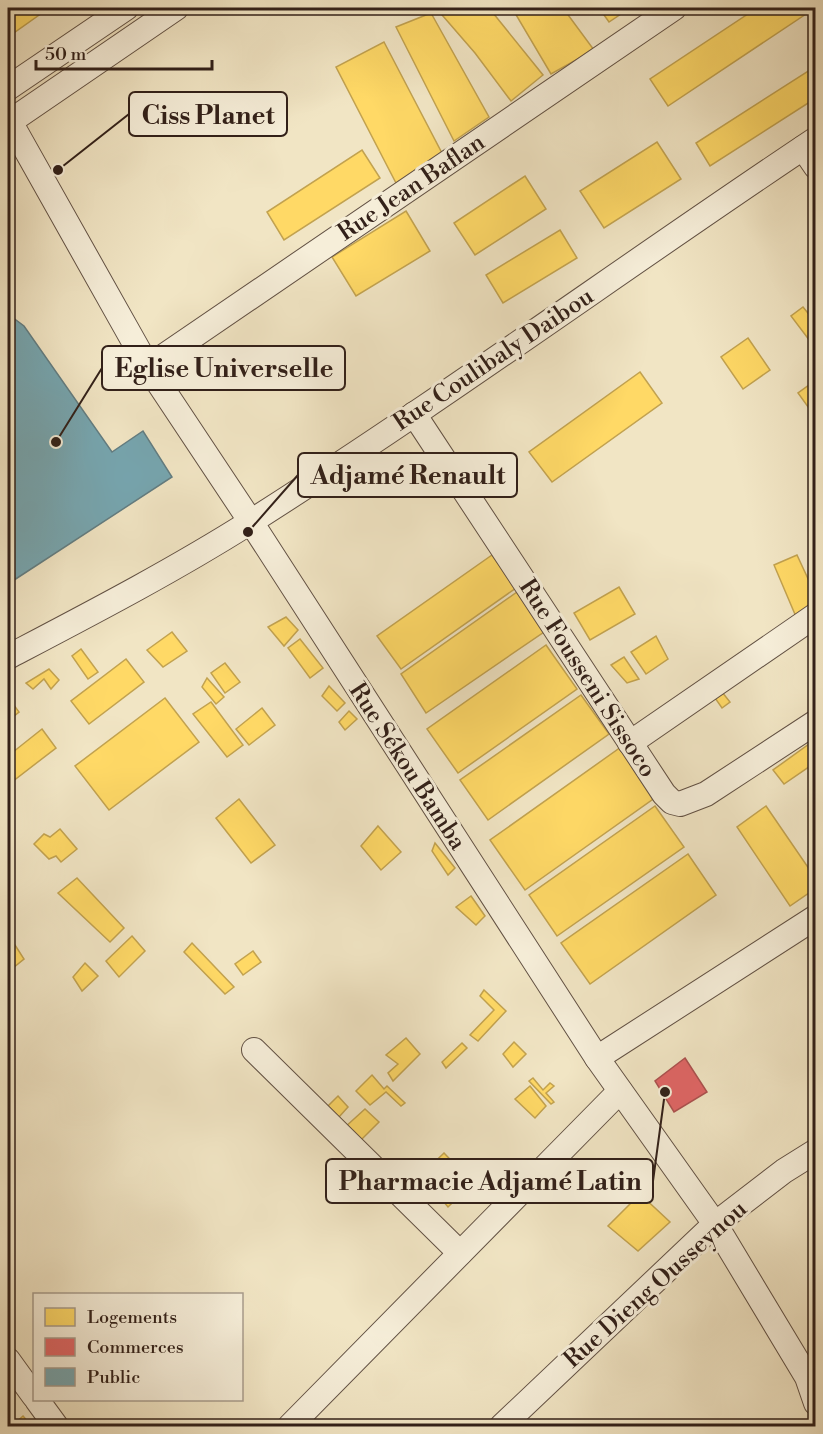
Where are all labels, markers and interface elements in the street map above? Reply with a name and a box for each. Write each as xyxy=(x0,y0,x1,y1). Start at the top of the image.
scale bar xyxy=(36,33,212,71)
text: 50 m xyxy=(45,43,87,66)
callout: Ciss Planet xyxy=(129,92,287,136)
text: Ciss Planet xyxy=(141,100,275,132)
street label: Rue Jean Baflan xyxy=(332,128,491,248)
street label: Rue Coulibaly Daibou xyxy=(388,281,600,438)
callout: Eglise Universelle xyxy=(102,346,345,390)
text: Eglise Universelle xyxy=(114,353,334,385)
callout: Adjamé Renault xyxy=(298,453,517,497)
text: Adjamé Renault xyxy=(310,460,506,492)
street label: Rue Fousseni Sissoco xyxy=(512,574,663,783)
street label: Rue Sékou Bamba xyxy=(342,677,473,857)
callout: Pharmacie Adjamé Latin xyxy=(326,1159,653,1203)
text: Pharmacie Adjamé Latin xyxy=(338,1166,642,1198)
street label: Rue Dieng Ousseynou xyxy=(558,1194,754,1375)
legend xyxy=(33,1293,243,1401)
text: Logements xyxy=(87,1306,177,1329)
text: Commerces xyxy=(87,1336,184,1359)
text: Public xyxy=(87,1366,140,1389)

